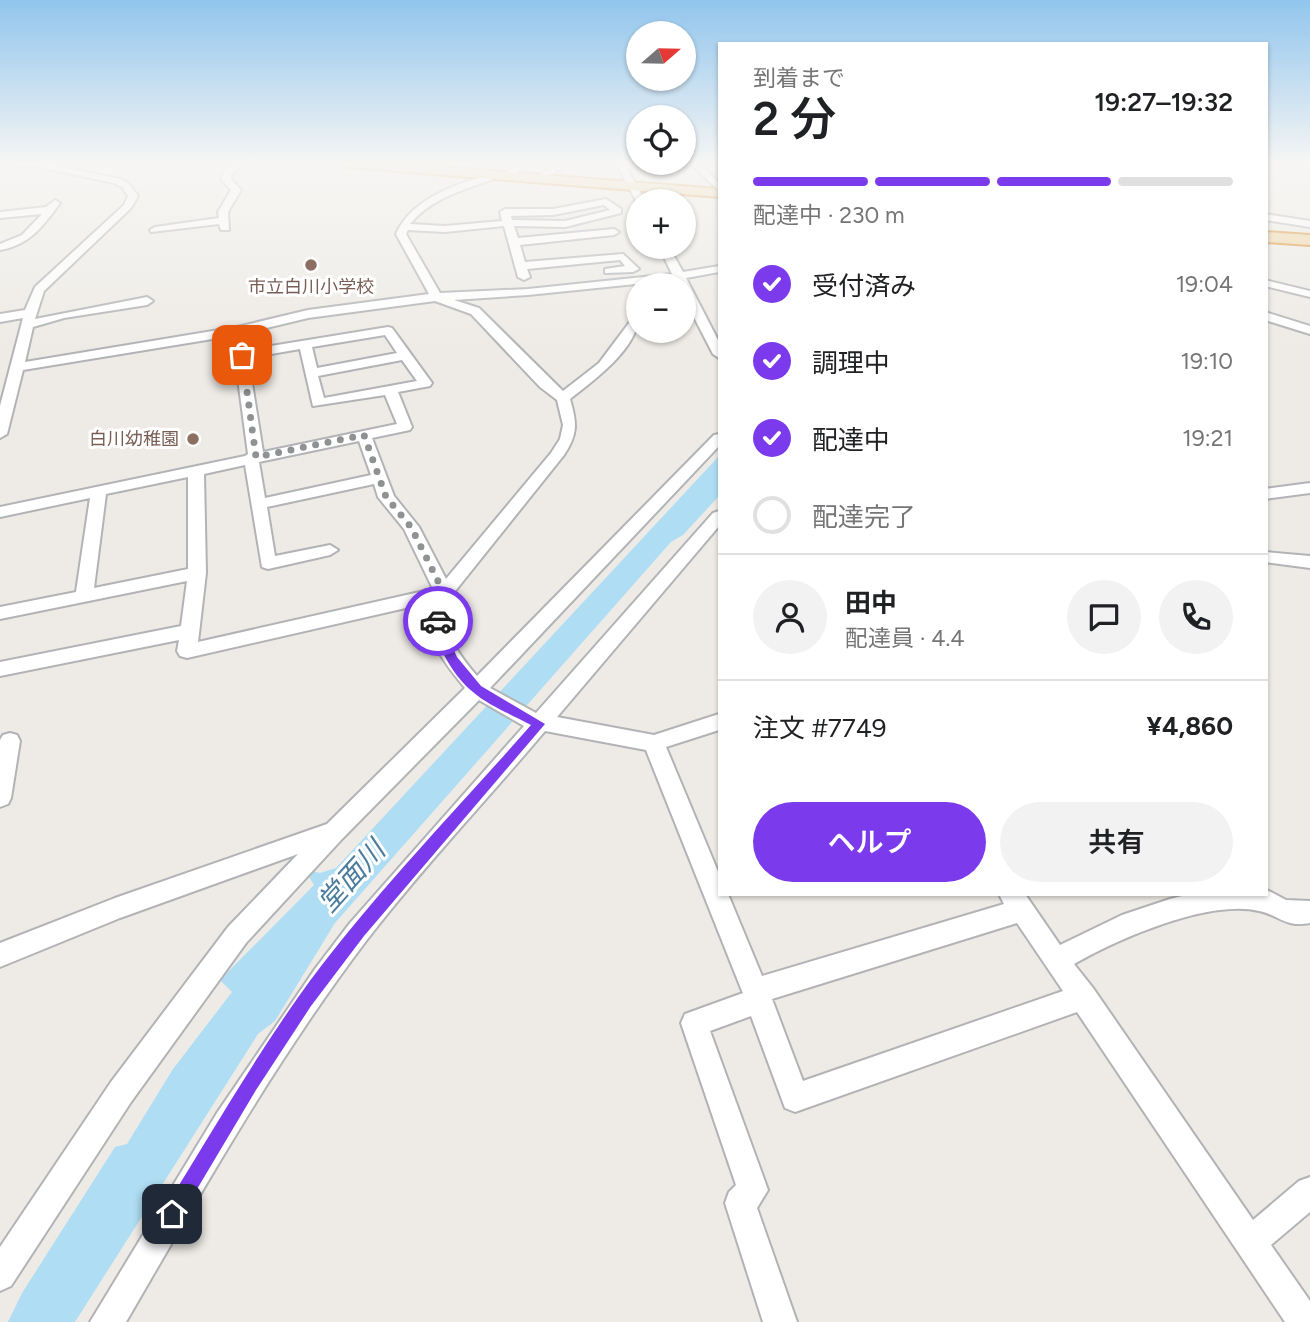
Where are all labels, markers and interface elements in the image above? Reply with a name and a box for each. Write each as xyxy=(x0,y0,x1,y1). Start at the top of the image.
north arrow xyxy=(626,21,696,91)
map controls xyxy=(626,21,696,343)
text: 到着まで xyxy=(753,64,845,92)
text: 19:27–19:32 xyxy=(1094,86,1233,118)
text: 2 分 xyxy=(753,91,836,147)
button: locate xyxy=(626,105,696,175)
button: + xyxy=(626,189,696,259)
text: 配達中 · 230 m xyxy=(753,201,905,229)
marker: 市立白川小学校 xyxy=(303,257,319,273)
icon: check xyxy=(753,265,791,303)
text: 受付済み xyxy=(812,270,916,302)
text: 19:04 xyxy=(1176,270,1233,298)
button: − xyxy=(626,273,696,343)
place label: 市立白川小学校 xyxy=(248,276,374,298)
pin xyxy=(212,325,272,385)
icon: bag xyxy=(223,336,261,374)
icon: check xyxy=(753,342,791,380)
text: 調理中 xyxy=(812,347,890,379)
text: 19:10 xyxy=(1180,347,1233,375)
icon: check xyxy=(753,419,791,457)
text: 配達中 xyxy=(812,424,890,456)
text: 19:21 xyxy=(1182,424,1233,452)
place label: 白川幼稚園 xyxy=(89,428,179,450)
marker: 白川幼稚園 xyxy=(185,431,201,447)
text: 配達完了 xyxy=(812,501,916,533)
button: person xyxy=(753,580,827,654)
button: chat xyxy=(1067,580,1141,654)
button: phone xyxy=(1159,580,1233,654)
courier xyxy=(403,586,473,656)
text: 田中 xyxy=(845,587,897,619)
icon: car xyxy=(419,602,457,640)
text: 配達員 · 4.4 xyxy=(845,624,965,652)
text: ¥4,860 xyxy=(1147,710,1233,742)
text: 注文 #7749 xyxy=(753,712,887,744)
button: ヘルプ xyxy=(753,802,986,882)
button: 共有 xyxy=(1000,802,1233,882)
water label: 堂面川 xyxy=(310,831,394,919)
pin xyxy=(142,1184,202,1244)
icon: home xyxy=(153,1195,191,1233)

